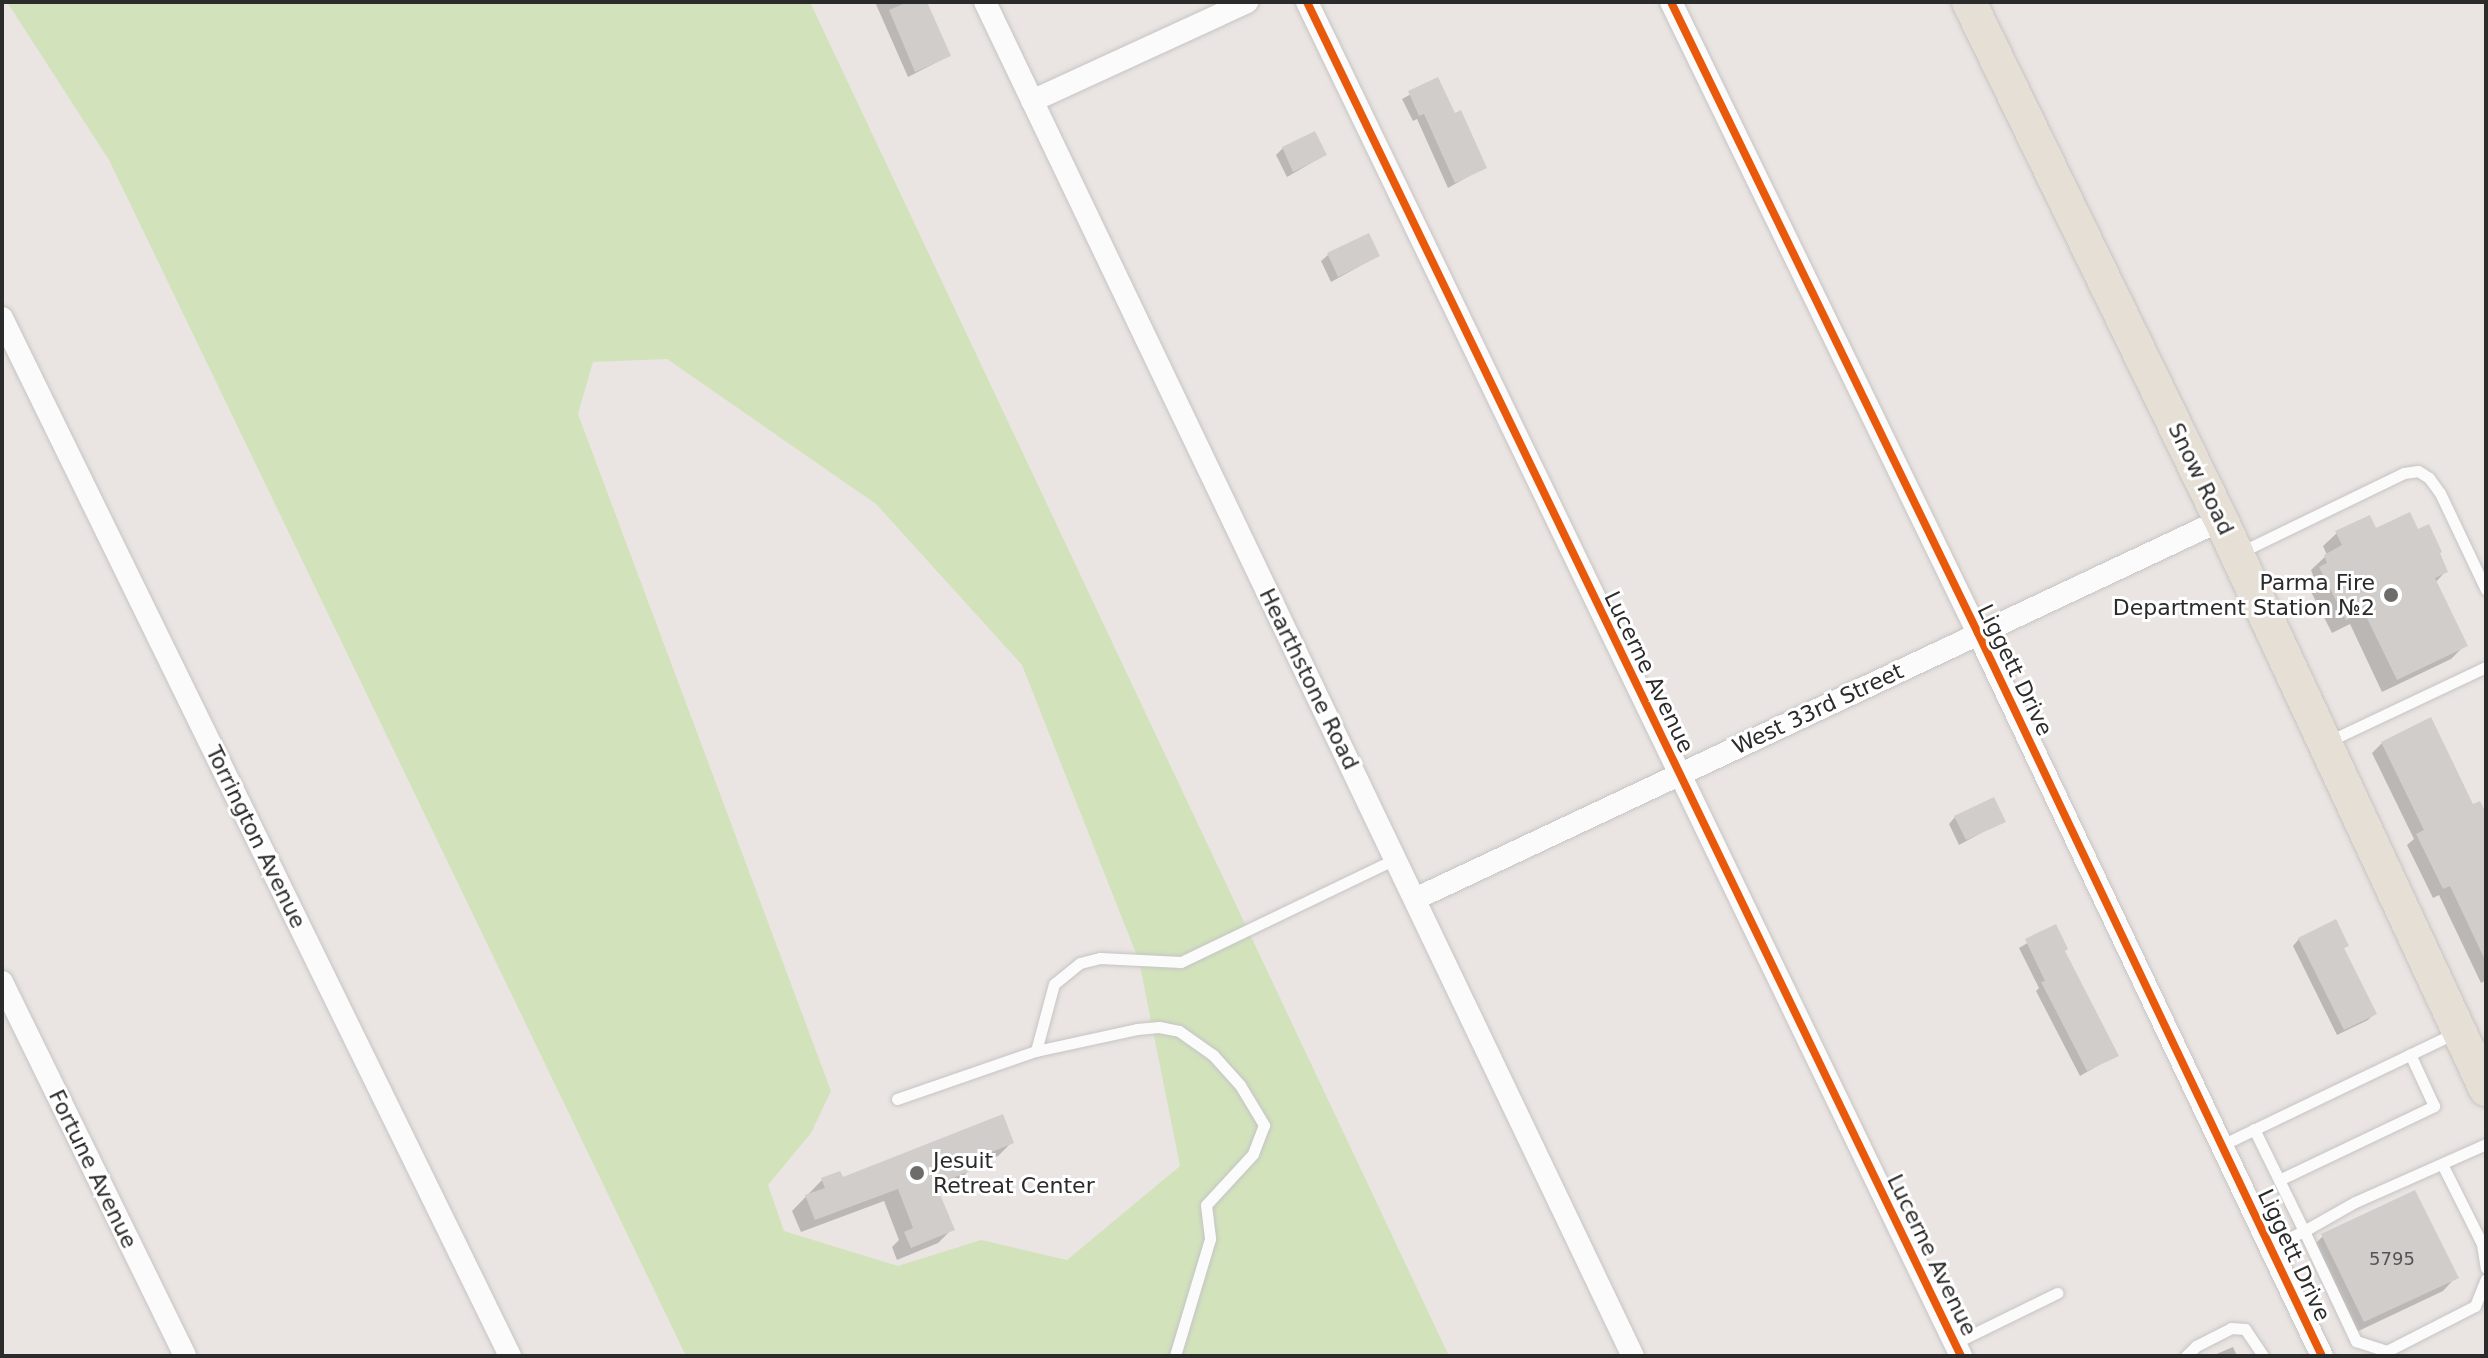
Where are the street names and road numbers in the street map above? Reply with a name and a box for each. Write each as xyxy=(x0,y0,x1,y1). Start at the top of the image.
street label: Snow Road xyxy=(2162,419,2240,539)
street label: Hearthstone Road xyxy=(1254,584,1364,774)
street label: Lucerne Avenue xyxy=(1598,587,1700,757)
street label: Liggett Drive xyxy=(1972,600,2058,740)
street label: West 33rd Street xyxy=(1728,658,1908,760)
street label: Torrington Avenue xyxy=(200,741,312,933)
street label: Fortune Avenue xyxy=(43,1085,143,1253)
street label: Lucerne Avenue xyxy=(1881,1170,1983,1340)
street label: Liggett Drive xyxy=(2252,1185,2336,1325)

